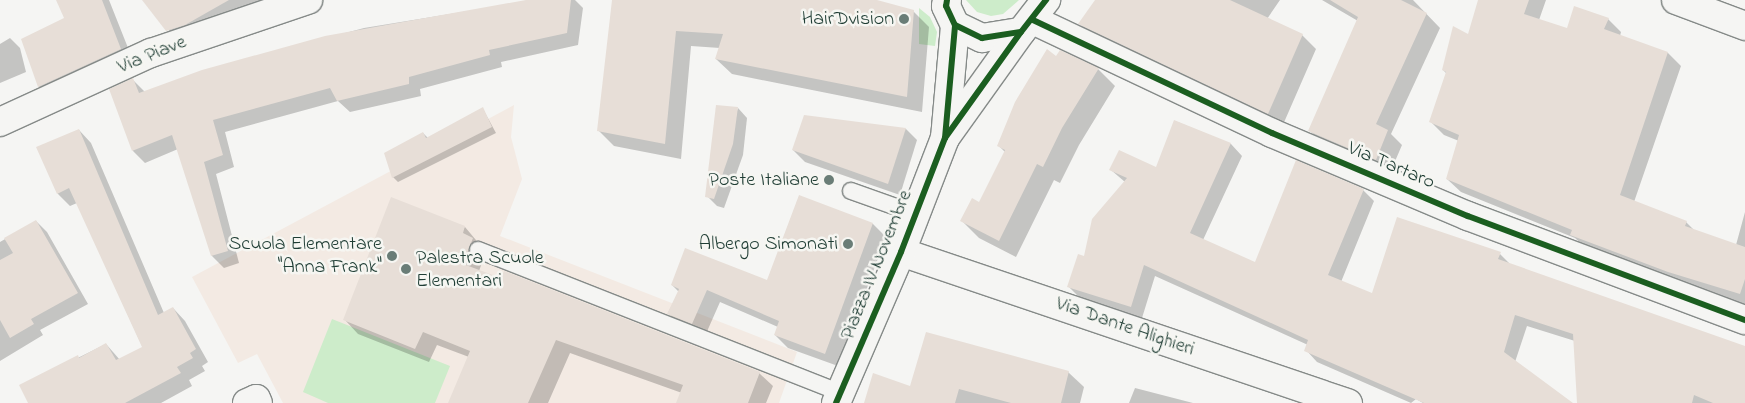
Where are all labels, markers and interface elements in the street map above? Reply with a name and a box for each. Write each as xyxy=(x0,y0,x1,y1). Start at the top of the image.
place label: HairDvision xyxy=(802,7,894,31)
marker: HairDvision xyxy=(898,13,910,25)
street label: Via Piave xyxy=(114,30,190,80)
street label: Via Tartaro xyxy=(1344,137,1438,195)
place label: Poste Italiane xyxy=(709,168,819,192)
marker: Poste Italiane xyxy=(823,174,835,186)
street label: Piazza IV Novembre xyxy=(836,187,918,343)
place label: Albergo Simonati xyxy=(699,232,838,256)
place label: Scuola Elementare "Anna Frank" xyxy=(228,233,382,280)
marker: Albergo Simonati xyxy=(842,238,854,250)
place label: Palestra Scuole Elementari xyxy=(416,246,544,293)
marker: Scuola Elementare "Anna Frank" xyxy=(386,250,398,262)
marker: Palestra Scuole Elementari xyxy=(400,263,412,275)
street label: Via Dante Alighieri xyxy=(1052,292,1198,362)

